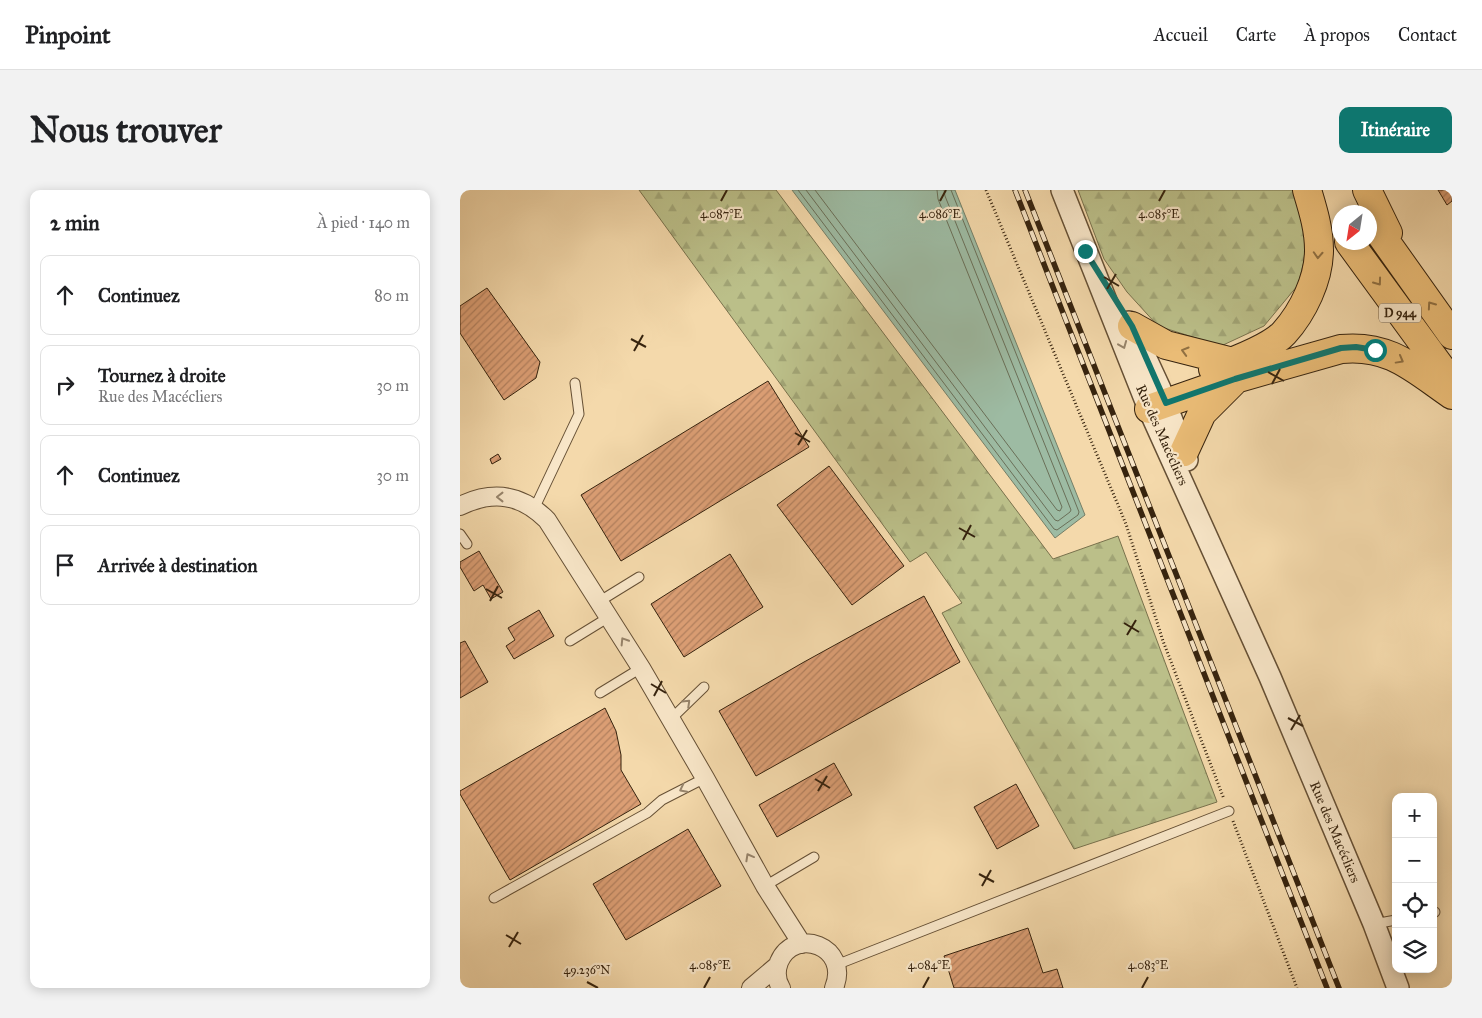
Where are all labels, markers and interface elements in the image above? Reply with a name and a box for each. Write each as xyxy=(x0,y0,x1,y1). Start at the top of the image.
text: Pinpoint xyxy=(25,20,111,50)
text: Accueil xyxy=(1154,24,1208,46)
text: Carte xyxy=(1236,24,1276,46)
text: À propos xyxy=(1304,24,1370,46)
text: Contact xyxy=(1398,24,1457,46)
button: Itinéraire xyxy=(1339,107,1452,153)
text: Nous trouver xyxy=(30,109,222,152)
north arrow xyxy=(1332,205,1377,250)
text: 4.087°E xyxy=(700,207,742,221)
text: 4.086°E xyxy=(919,207,961,221)
text: 4.085°E xyxy=(1138,207,1180,221)
text: 2 min xyxy=(50,210,100,236)
text: À pied · 140 m xyxy=(317,213,410,232)
route end xyxy=(1074,240,1097,263)
one-way arrow xyxy=(1313,251,1324,259)
one-way arrow xyxy=(1372,276,1380,285)
icon: ahead xyxy=(51,281,79,309)
text: Continuez xyxy=(98,284,180,307)
text: 80 m xyxy=(374,286,409,305)
one-way arrow xyxy=(1428,302,1436,311)
road number: D 944 xyxy=(1379,304,1421,322)
route start xyxy=(1364,339,1387,362)
one-way arrow xyxy=(1117,340,1128,349)
one-way arrow xyxy=(1182,346,1190,356)
one-way arrow xyxy=(1395,354,1404,364)
text: Tournez à droite xyxy=(98,364,226,387)
icon: right xyxy=(51,371,79,399)
text: 30 m xyxy=(376,376,409,395)
street label: Rue des Macécliers xyxy=(1132,382,1192,488)
text: Rue des Macécliers xyxy=(98,387,222,406)
icon: ahead xyxy=(51,461,79,489)
text: Continuez xyxy=(98,464,180,487)
text: 30 m xyxy=(376,466,409,485)
one-way arrow xyxy=(496,492,504,502)
icon: arrive xyxy=(51,551,79,579)
text: Arrivée à destination xyxy=(98,554,257,577)
one-way arrow xyxy=(621,637,630,646)
one-way arrow xyxy=(682,700,691,709)
street label: Rue des Macécliers xyxy=(1306,779,1364,885)
one-way arrow xyxy=(680,783,689,793)
map controls xyxy=(1392,793,1437,973)
button: + xyxy=(1392,793,1437,838)
button: − xyxy=(1392,838,1437,883)
one-way arrow xyxy=(745,854,755,863)
button: locate xyxy=(1392,883,1437,928)
button: layers xyxy=(1392,928,1437,973)
text: 4.085°E xyxy=(689,958,731,972)
text: 4.084°E xyxy=(908,958,951,972)
text: 4.083°E xyxy=(1128,958,1169,972)
text: 49.236°N xyxy=(563,963,611,977)

